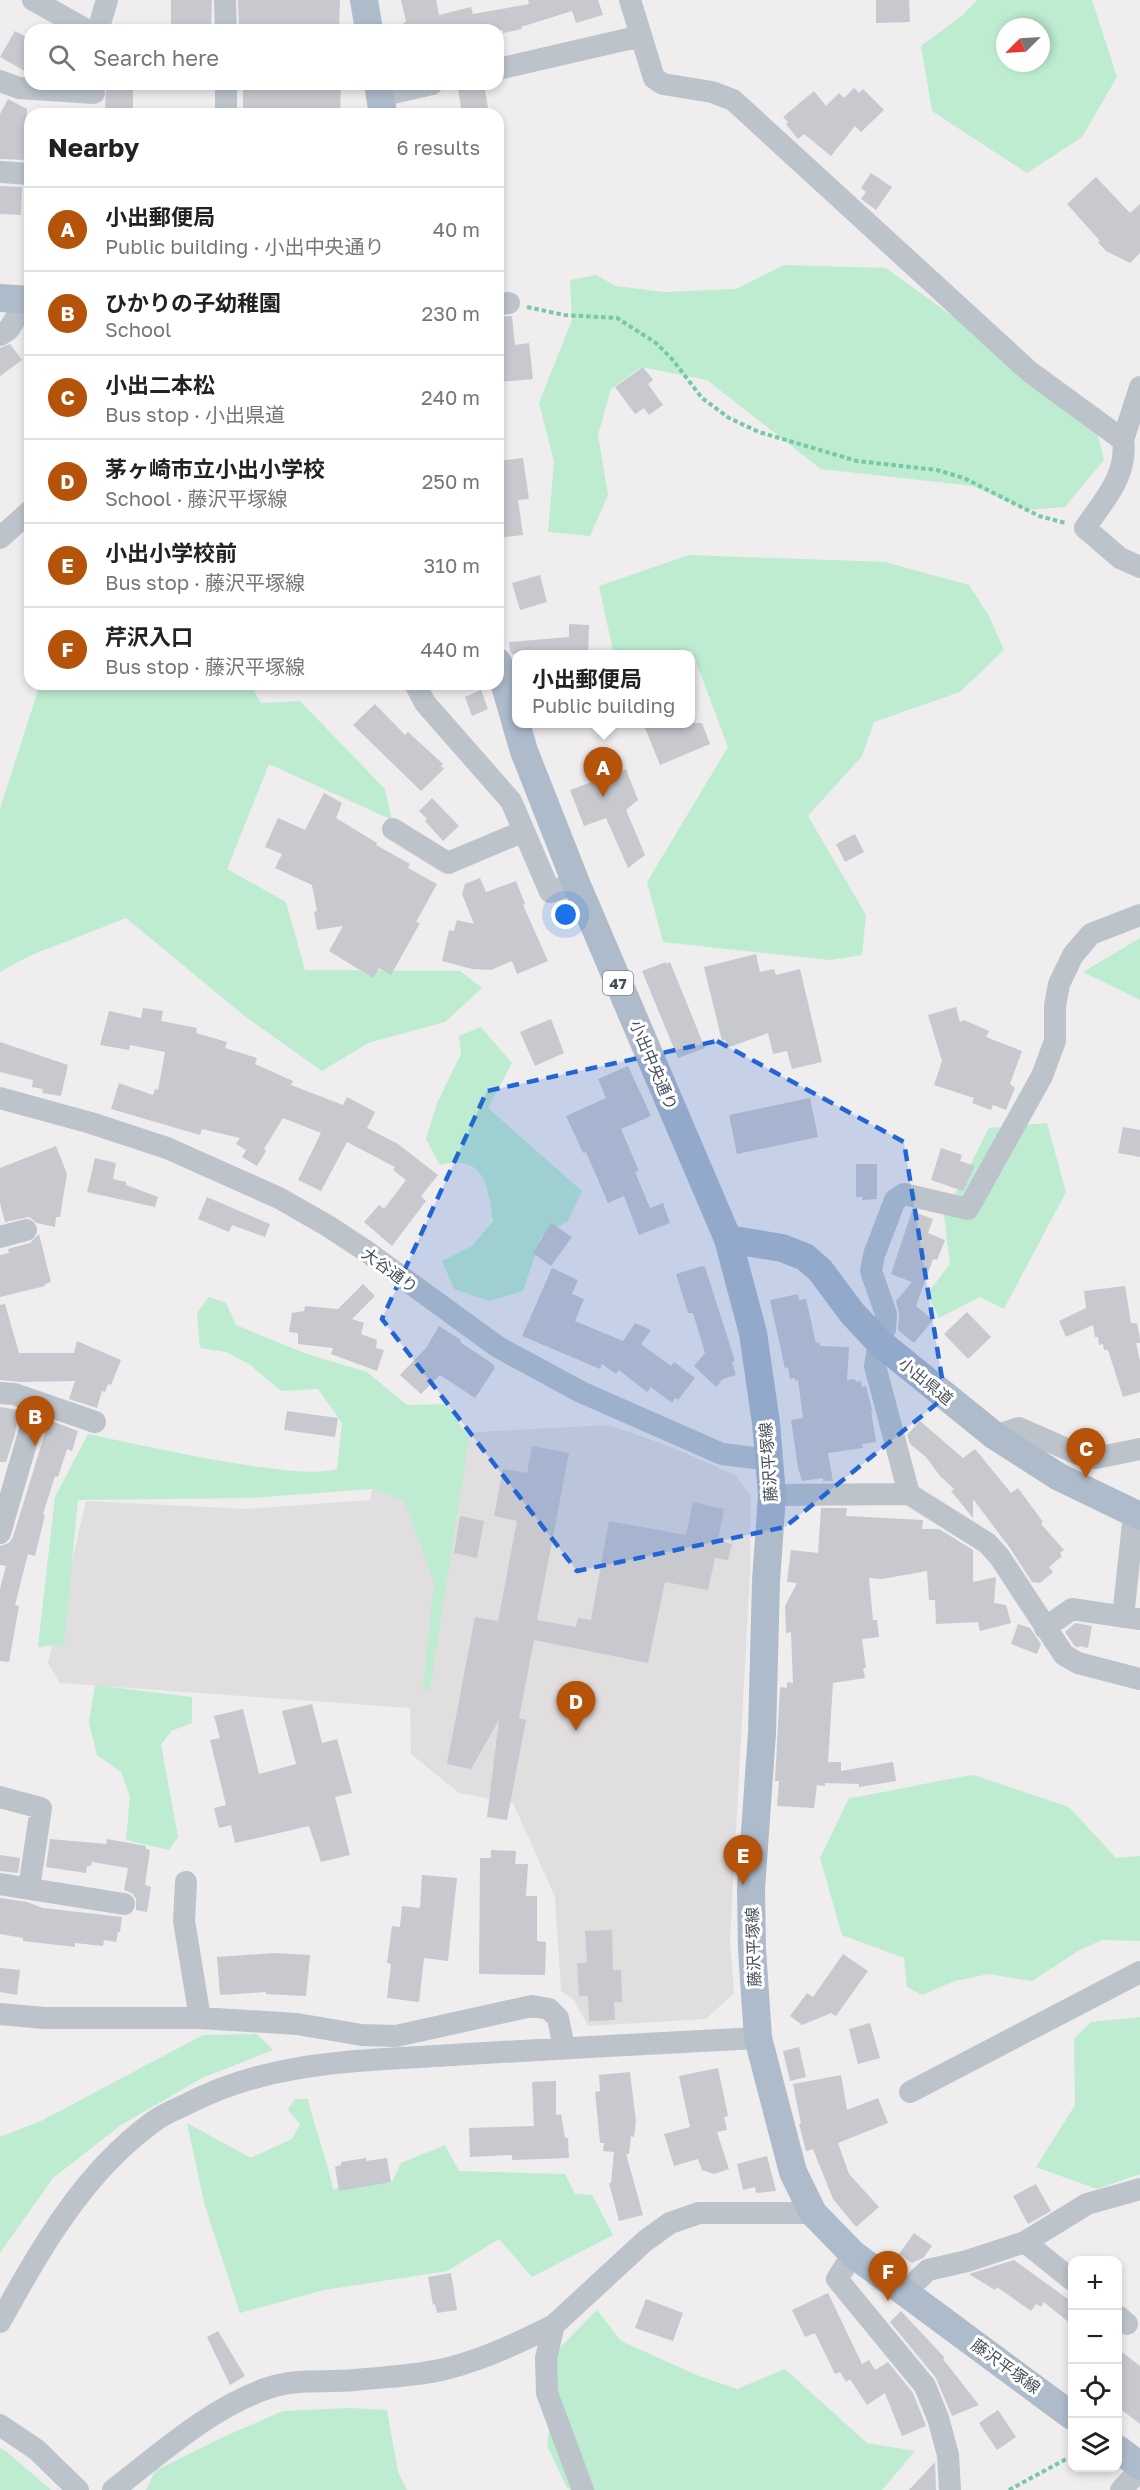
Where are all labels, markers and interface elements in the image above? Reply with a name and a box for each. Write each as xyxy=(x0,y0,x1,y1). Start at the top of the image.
north arrow xyxy=(996,18,1050,72)
search box xyxy=(24,24,504,90)
icon: search xyxy=(45,41,78,74)
text: Search here xyxy=(93,44,219,71)
text: Nearby xyxy=(48,132,139,163)
text: 6 results xyxy=(396,135,480,159)
text: 小出郵便局 xyxy=(105,203,215,230)
text: A xyxy=(60,217,75,241)
text: 40 m xyxy=(433,217,480,241)
text: Public building · 小出中央通り xyxy=(105,234,384,258)
text: ひかりの子幼稚園 xyxy=(105,289,281,316)
text: B xyxy=(60,301,75,325)
text: 230 m xyxy=(422,301,480,325)
text: School xyxy=(105,317,171,341)
text: 小出二本松 xyxy=(105,371,215,398)
text: C xyxy=(60,385,75,409)
text: 240 m xyxy=(421,385,480,409)
text: Bus stop · 小出県道 xyxy=(105,402,285,426)
text: 茅ヶ崎市立小出小学校 xyxy=(105,455,325,482)
text: D xyxy=(60,469,75,493)
text: 250 m xyxy=(422,469,480,493)
text: School · 藤沢平塚線 xyxy=(105,486,287,510)
text: 小出小学校前 xyxy=(105,539,237,566)
text: E xyxy=(61,553,74,577)
text: 310 m xyxy=(424,553,480,577)
text: Bus stop · 藤沢平塚線 xyxy=(105,570,305,594)
text: 芹沢入口 xyxy=(105,623,193,650)
text: F xyxy=(62,637,73,661)
text: 440 m xyxy=(421,637,480,661)
popup xyxy=(512,650,695,728)
text: Bus stop · 藤沢平塚線 xyxy=(105,654,305,678)
text: 小出郵便局 xyxy=(532,665,642,692)
text: Public building xyxy=(532,693,675,717)
pin: A xyxy=(584,748,622,797)
your location xyxy=(551,900,580,929)
road number: 47 xyxy=(603,971,633,995)
street label: 小出中央通り xyxy=(626,1017,682,1113)
street label: 大谷通り xyxy=(358,1243,422,1297)
street label: 小出県道 xyxy=(895,1353,957,1409)
pin: B xyxy=(15,1396,54,1446)
street label: 藤沢平塚線 xyxy=(755,1421,781,1503)
pin: C xyxy=(1066,1428,1106,1478)
pin: D xyxy=(556,1682,596,1731)
pin: E xyxy=(724,1836,762,1885)
street label: 藤沢平塚線 xyxy=(742,1907,764,1987)
pin: F xyxy=(868,2252,908,2301)
map controls xyxy=(1068,2256,1122,2472)
button: + xyxy=(1068,2256,1122,2310)
button: − xyxy=(1068,2310,1122,2364)
street label: 藤沢平塚線 xyxy=(968,2334,1044,2398)
button: locate xyxy=(1068,2364,1122,2418)
button: layers xyxy=(1068,2418,1122,2472)

